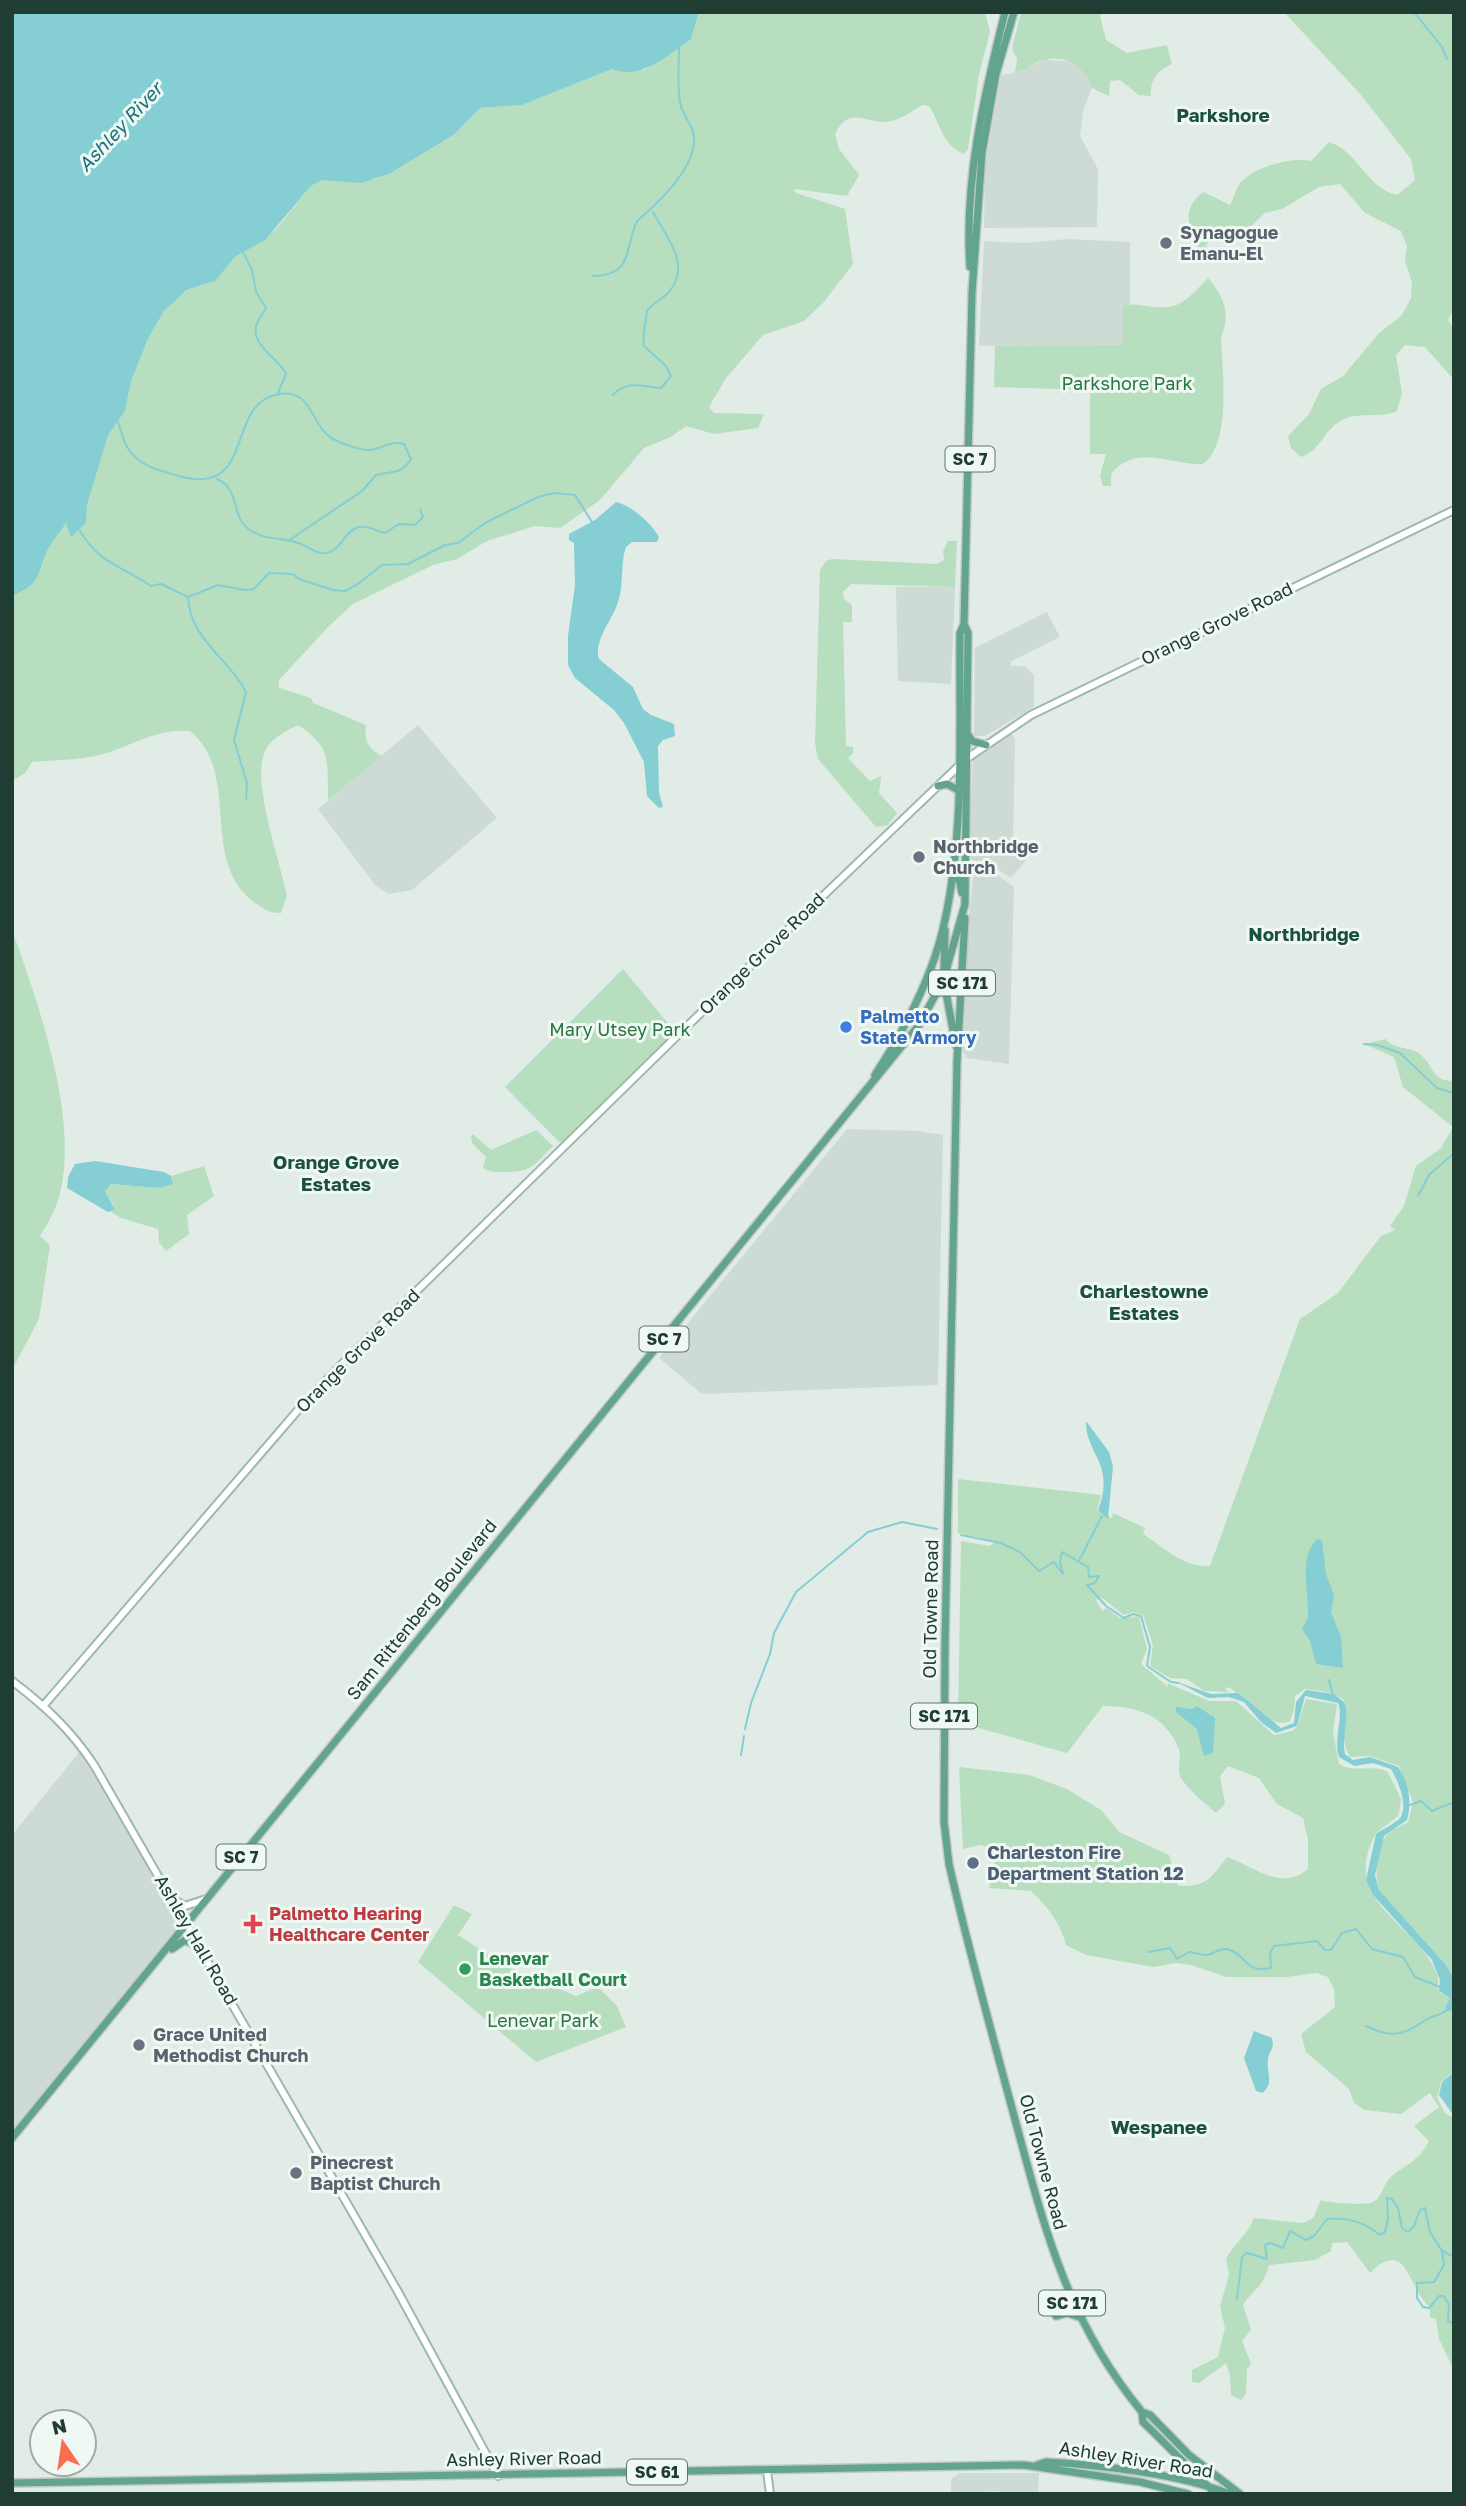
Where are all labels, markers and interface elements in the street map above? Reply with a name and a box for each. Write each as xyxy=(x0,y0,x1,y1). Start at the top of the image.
water label: Ashley River xyxy=(73,76,168,176)
district label: Parkshore xyxy=(1176,103,1270,126)
place label: Synagogue Emanu-El xyxy=(1180,221,1279,264)
marker: Synagogue Emanu-El xyxy=(1158,235,1174,251)
park label: Parkshore Park xyxy=(1061,372,1193,394)
road number: SC 7 xyxy=(946,446,995,472)
street label: Orange Grove Road xyxy=(1137,577,1296,669)
place label: Northbridge Church xyxy=(933,835,1039,878)
marker: Northbridge Church xyxy=(911,849,927,865)
street label: Orange Grove Road xyxy=(694,888,829,1019)
district label: Northbridge xyxy=(1248,922,1360,945)
road number: SC 171 xyxy=(929,970,995,995)
place label: Palmetto State Armory xyxy=(860,1005,977,1048)
park label: Mary Utsey Park xyxy=(549,1018,691,1040)
marker: Palmetto State Armory xyxy=(838,1019,854,1035)
district label: Orange Grove Estates xyxy=(273,1150,399,1195)
district label: Charlestowne Estates xyxy=(1080,1279,1208,1324)
street label: Orange Grove Road xyxy=(291,1284,424,1417)
road number: SC 7 xyxy=(640,1326,688,1352)
street label: Sam Rittenberg Boulevard xyxy=(342,1515,501,1704)
street label: Old Towne Road xyxy=(918,1539,942,1679)
road number: SC 171 xyxy=(911,1704,977,1728)
place label: Charleston Fire Department Station 12 xyxy=(987,1841,1184,1884)
road number: SC 7 xyxy=(216,1844,266,1870)
marker: Charleston Fire Department Station 12 xyxy=(965,1855,981,1871)
street label: Ashley Hall Road xyxy=(151,1870,243,2009)
place label: Palmetto Hearing Healthcare Center xyxy=(269,1902,429,1945)
marker: Palmetto Hearing Healthcare Center xyxy=(243,1914,263,1934)
place label: Lenevar Basketball Court xyxy=(479,1947,627,1990)
marker: Lenevar Basketball Court xyxy=(457,1961,473,1977)
park label: Lenevar Park xyxy=(487,2009,599,2031)
place label: Grace United Methodist Church xyxy=(153,2023,309,2066)
marker: Grace United Methodist Church xyxy=(131,2037,147,2053)
street label: Old Towne Road xyxy=(1015,2092,1073,2232)
district label: Wespanee xyxy=(1111,2115,1207,2138)
place label: Pinecrest Baptist Church xyxy=(310,2151,440,2194)
marker: Pinecrest Baptist Church xyxy=(288,2165,304,2181)
road number: SC 171 xyxy=(1039,2290,1105,2316)
north arrow xyxy=(28,2408,98,2478)
text: N xyxy=(49,2413,69,2439)
street label: Ashley River Road xyxy=(1058,2436,1215,2482)
street label: Ashley River Road xyxy=(446,2446,602,2470)
road number: SC 61 xyxy=(627,2460,687,2484)

